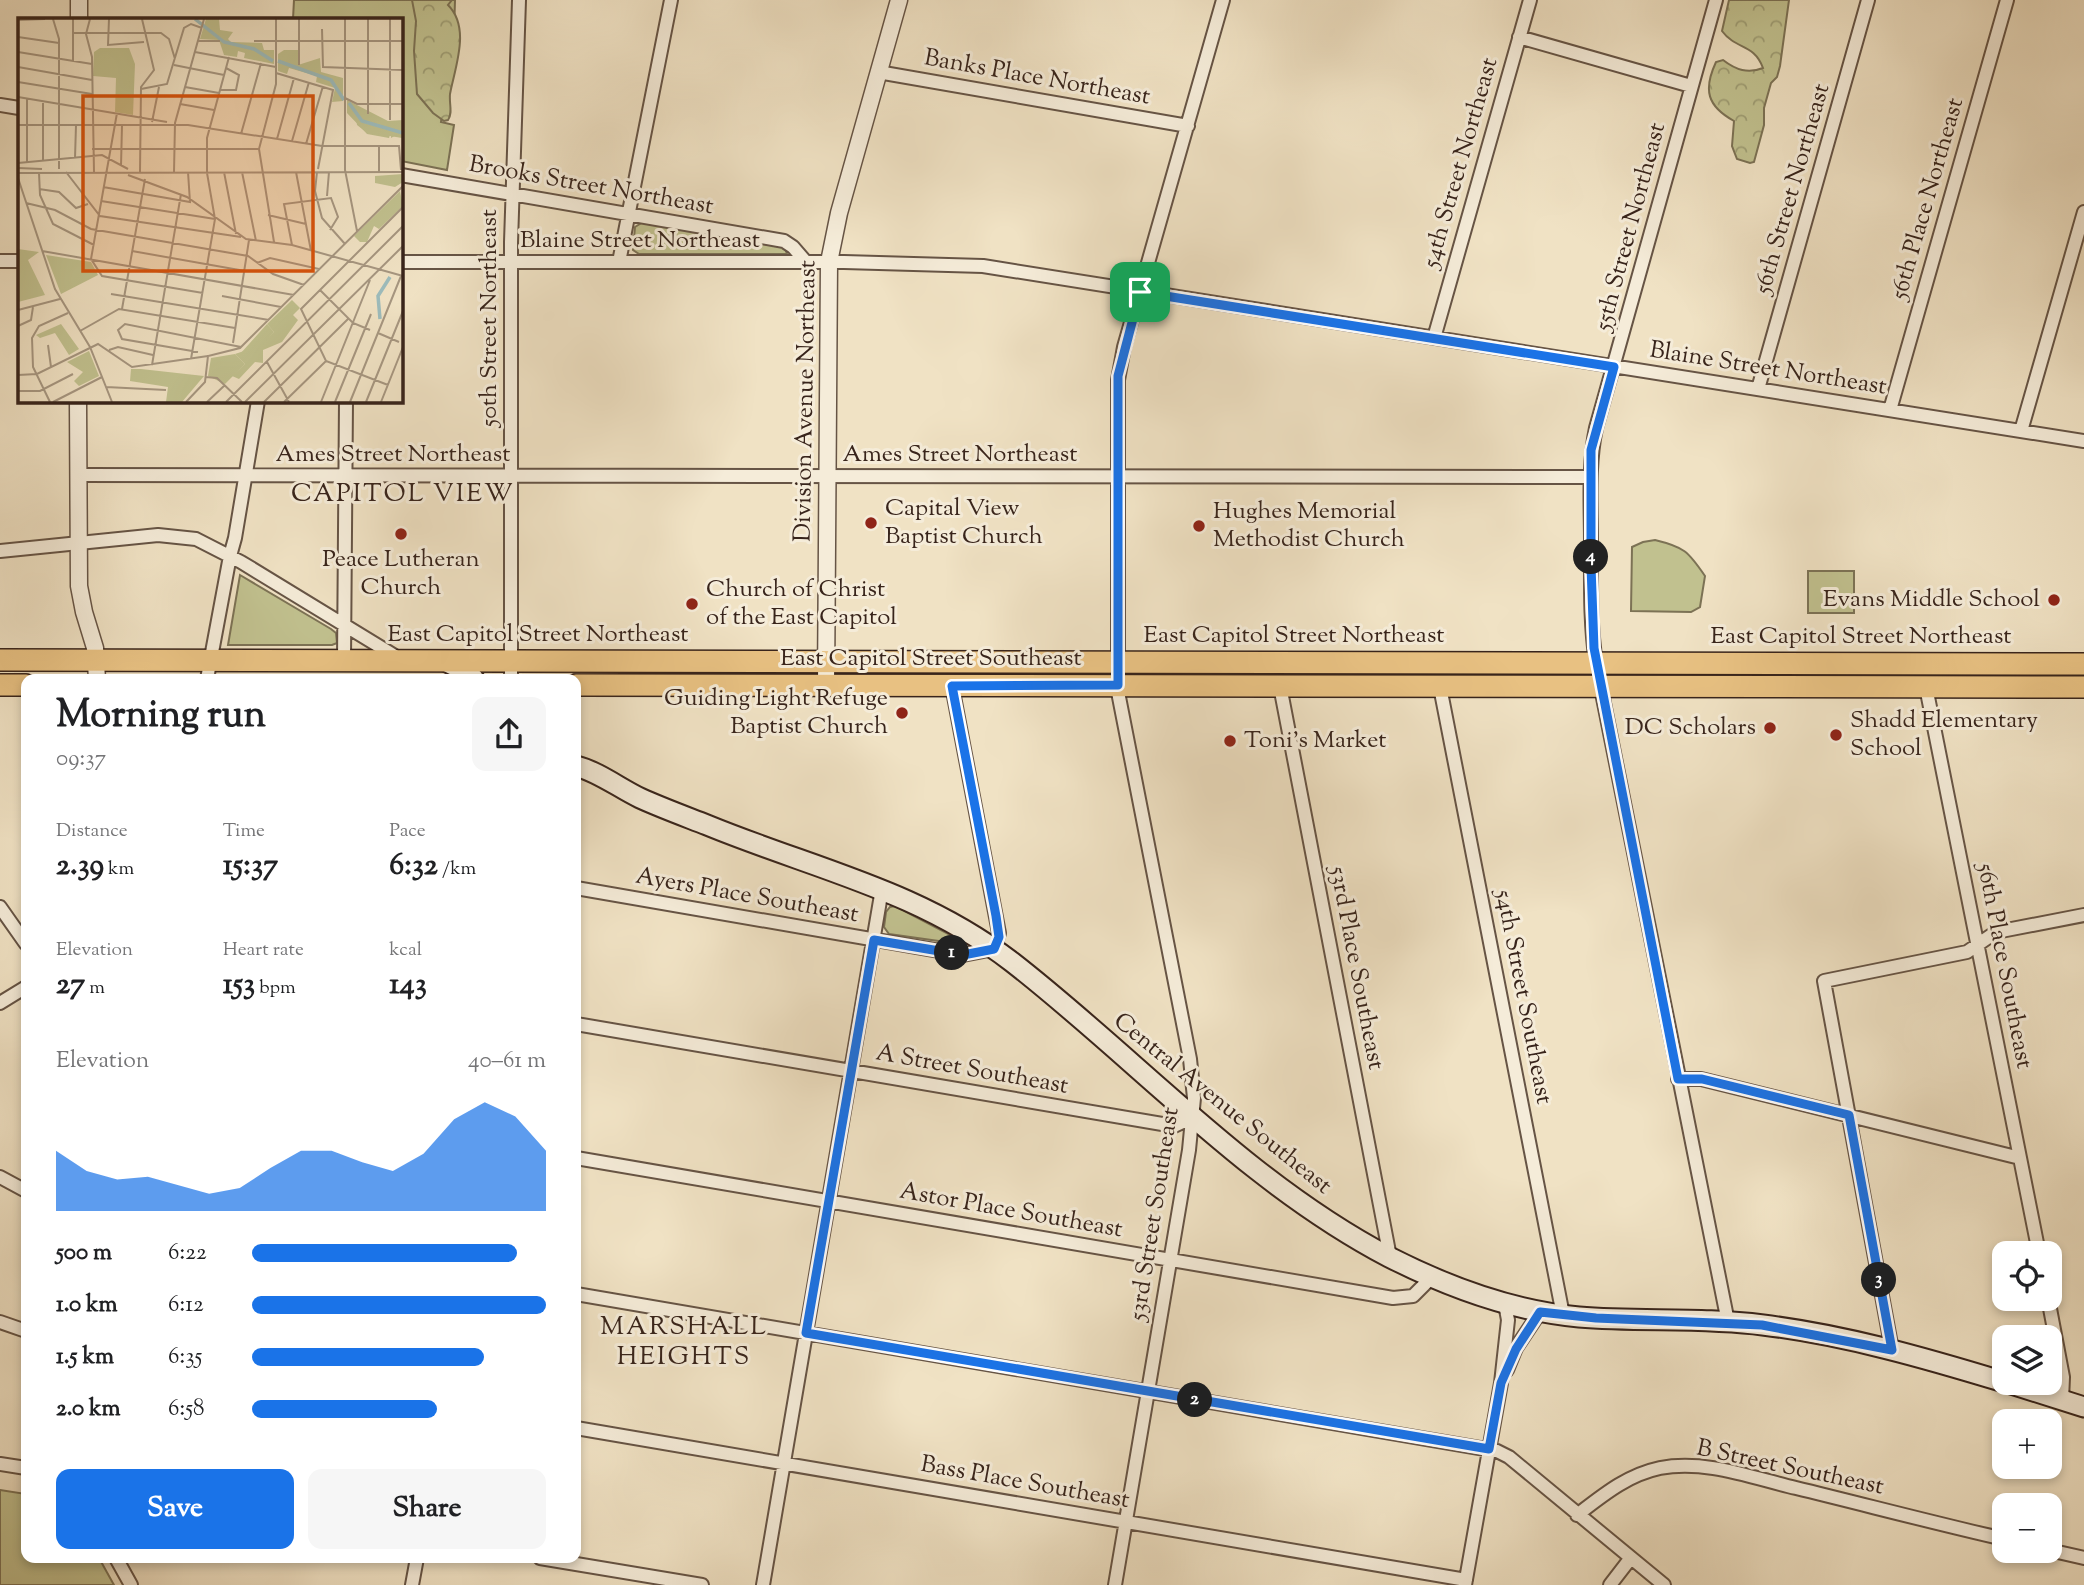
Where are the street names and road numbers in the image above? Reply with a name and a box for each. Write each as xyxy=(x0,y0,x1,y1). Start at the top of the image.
street label: Banks Place Northeast xyxy=(921,41,1153,115)
street label: 54th Street Northeast xyxy=(1414,54,1507,274)
street label: 56th Street Northeast xyxy=(1746,80,1839,300)
street label: 56th Place Northeast xyxy=(1882,94,1973,306)
street label: 55th Street Northeast xyxy=(1586,119,1675,337)
street label: Brooks Street Northeast xyxy=(466,148,716,224)
street label: 50th Street Northeast xyxy=(473,209,507,429)
street label: Blaine Street Northeast xyxy=(520,224,760,258)
street label: Division Avenue Northeast xyxy=(787,260,825,542)
street label: Blaine Street Northeast xyxy=(1647,333,1889,405)
street label: Ames Street Northeast xyxy=(276,438,510,472)
street label: Ames Street Northeast xyxy=(843,438,1077,472)
street label: East Capitol Street Northeast xyxy=(387,618,689,652)
street label: East Capitol Street Northeast xyxy=(1143,619,1445,653)
street label: East Capitol Street Northeast xyxy=(1710,620,2012,654)
street label: East Capitol Street Southeast xyxy=(780,642,1082,676)
street label: 56th Place Southeast xyxy=(1967,858,2041,1072)
street label: Ayers Place Southeast xyxy=(633,860,861,932)
street label: 53rd Place Southeast xyxy=(1319,861,1392,1073)
street label: 54th Street Southeast xyxy=(1485,885,1560,1107)
street label: Central Avenue Southeast xyxy=(1105,1005,1339,1203)
street label: A Street Southeast xyxy=(873,1036,1071,1104)
street label: 53rd Street Southeast xyxy=(1121,1105,1189,1325)
street label: Astor Place Southeast xyxy=(897,1175,1125,1247)
street label: B Street Southeast xyxy=(1693,1432,1887,1504)
street label: Bass Place Southeast xyxy=(918,1448,1132,1518)

